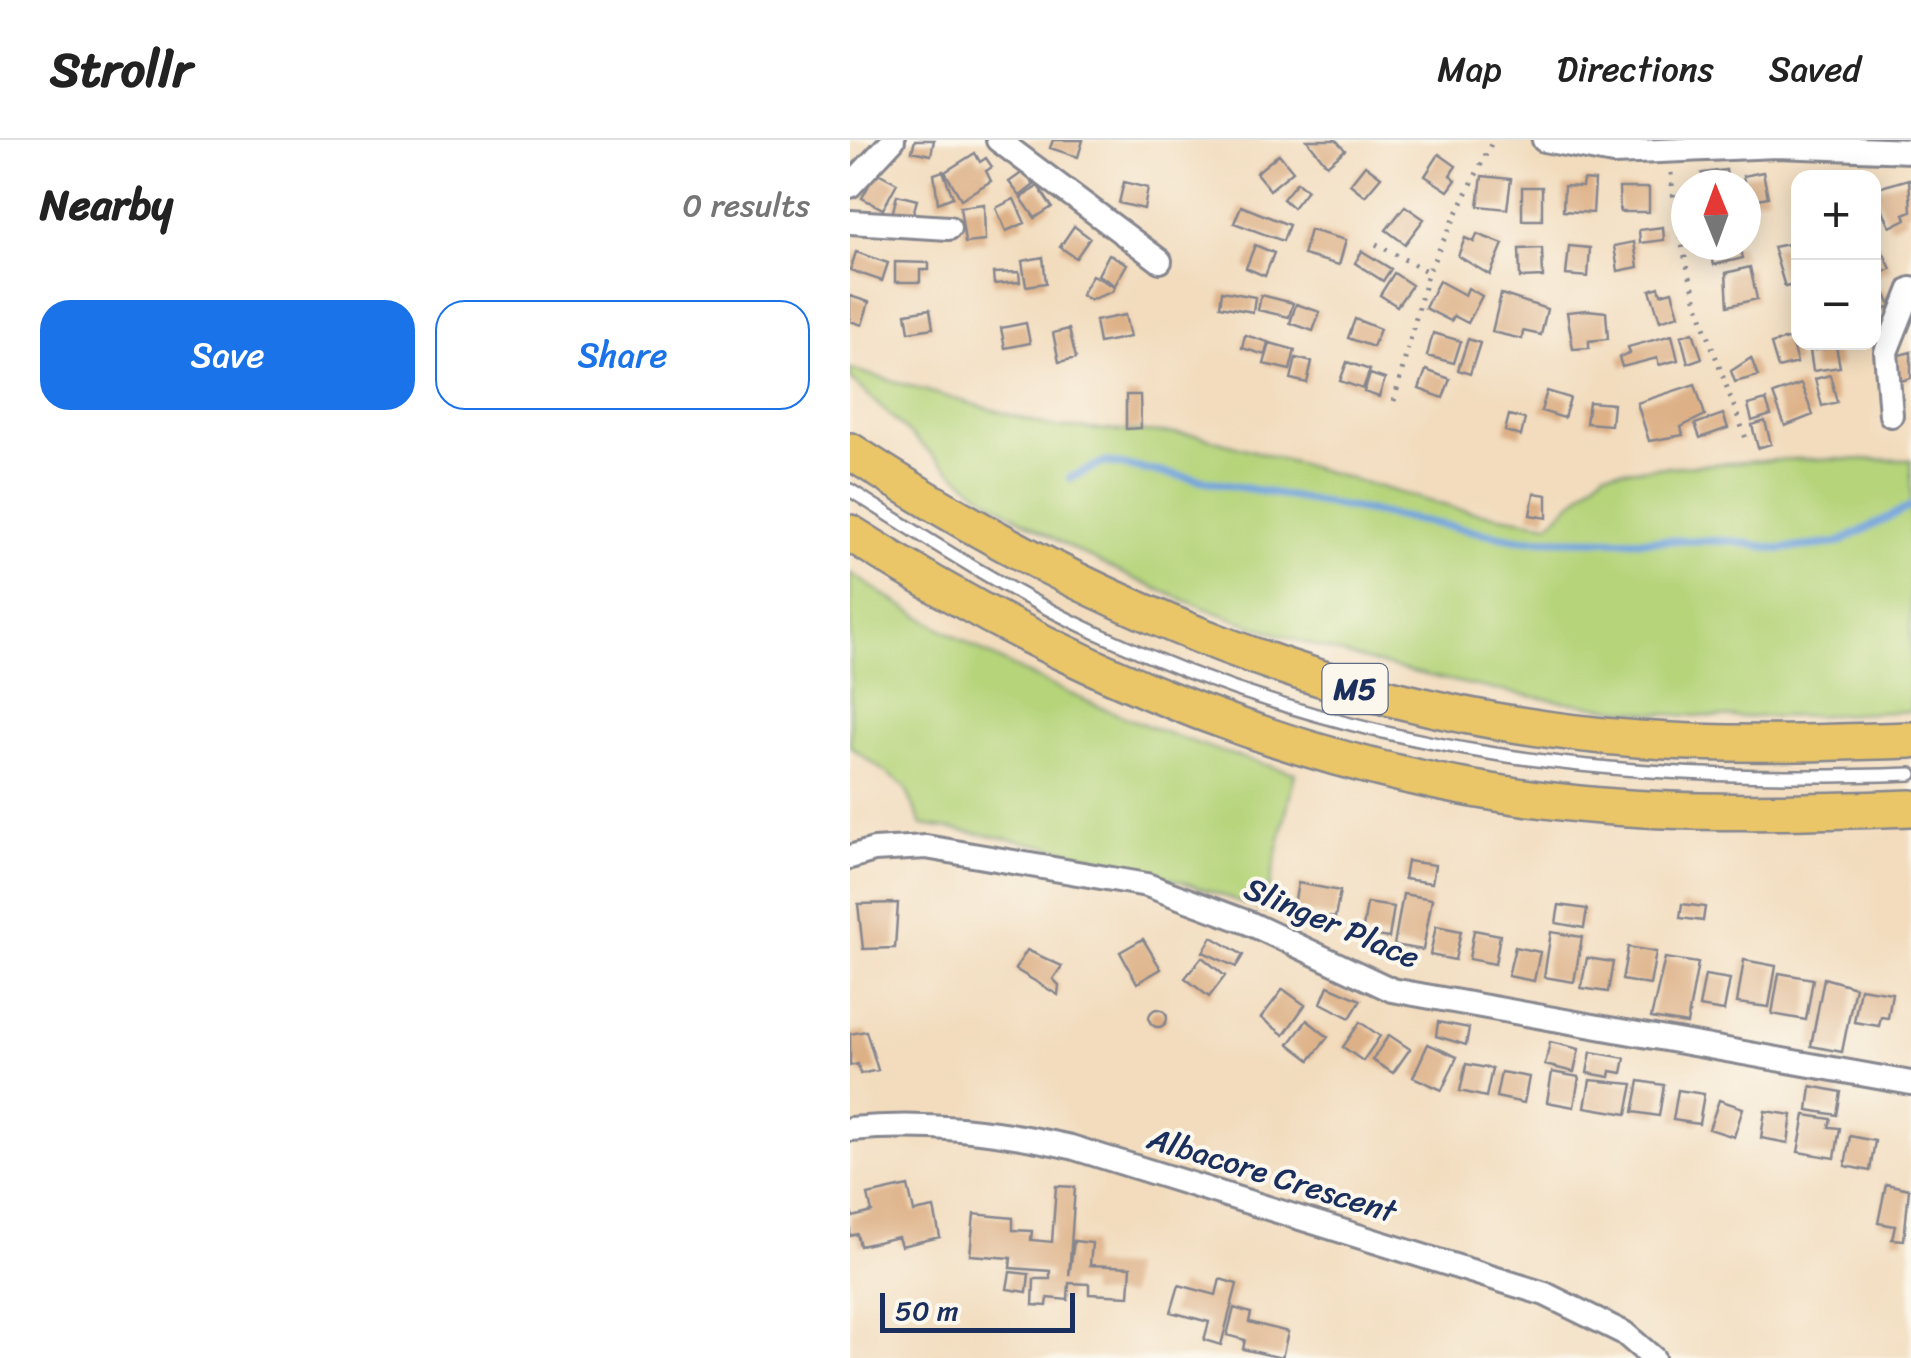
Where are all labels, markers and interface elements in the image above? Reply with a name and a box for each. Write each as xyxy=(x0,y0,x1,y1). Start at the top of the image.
text: Strollr xyxy=(50,27,192,112)
text: Map xyxy=(1437,38,1502,100)
text: Directions xyxy=(1557,38,1714,100)
text: Saved xyxy=(1769,38,1861,100)
text: Nearby xyxy=(40,168,173,242)
north arrow xyxy=(1671,170,1761,260)
map controls xyxy=(1791,170,1881,350)
button: + xyxy=(1791,170,1881,260)
text: 0 results xyxy=(682,177,810,234)
button: − xyxy=(1791,260,1881,350)
button: Save xyxy=(40,300,415,410)
button: Share xyxy=(435,300,810,410)
road number: M5 xyxy=(1322,664,1388,714)
street label: Slinger Place xyxy=(1235,860,1429,986)
street label: Albacore Crescent xyxy=(1140,1110,1405,1240)
text: 50 m xyxy=(895,1286,959,1335)
scale bar xyxy=(880,1288,1075,1332)

